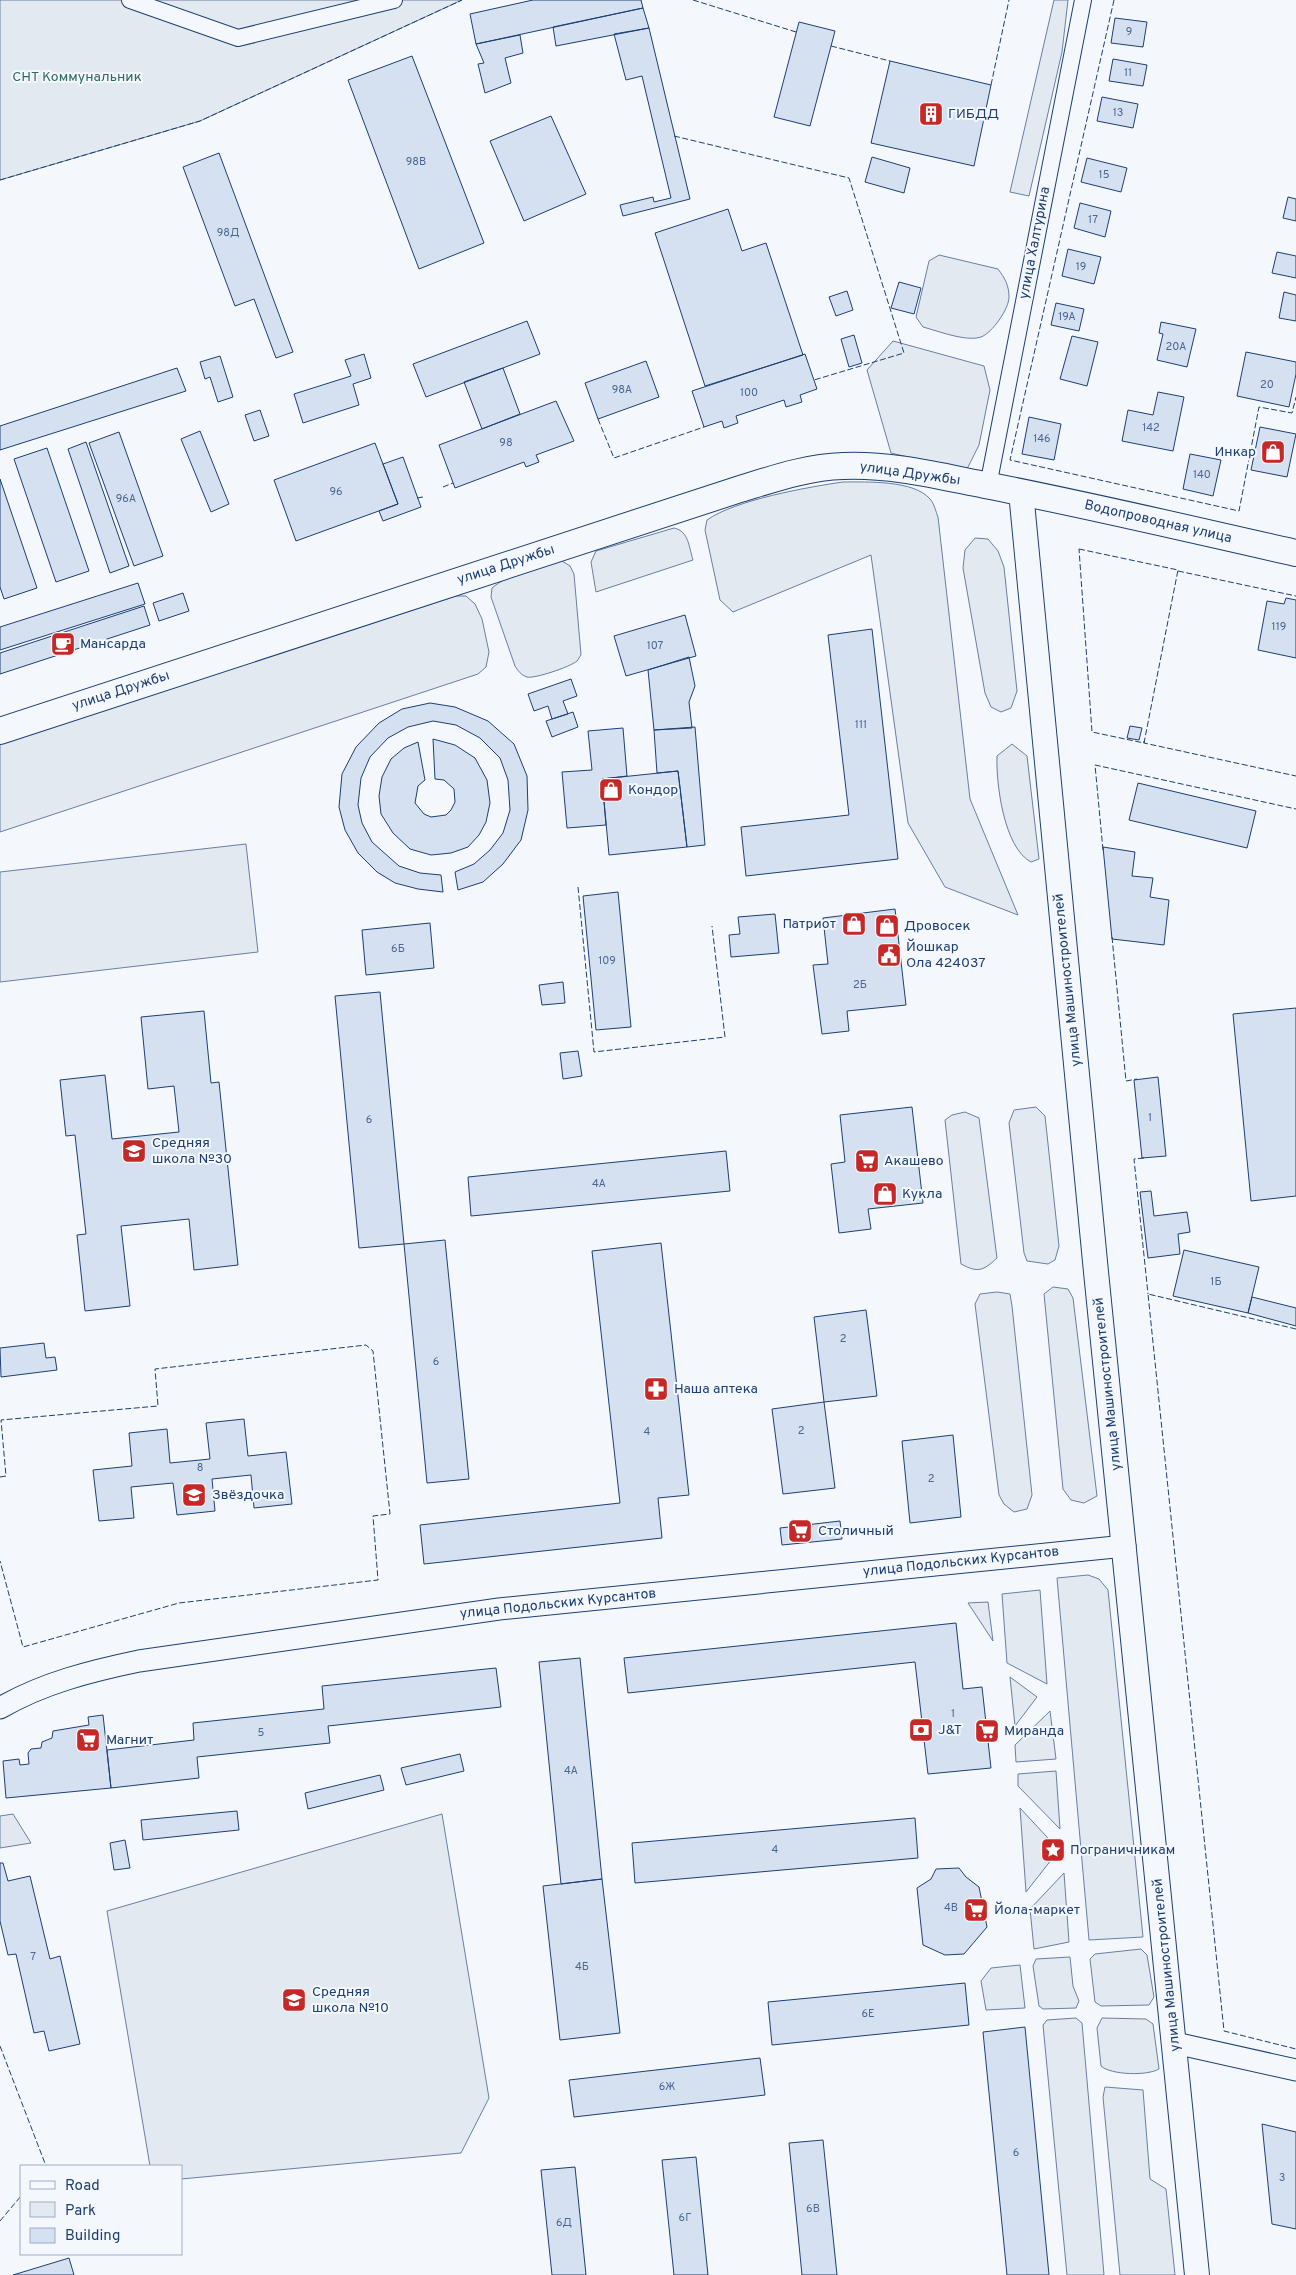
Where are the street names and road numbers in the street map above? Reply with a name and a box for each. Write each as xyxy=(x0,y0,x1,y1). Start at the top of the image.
street label: улица Халтурина xyxy=(1016,185,1054,301)
street label: улица Дружбы xyxy=(858,459,962,489)
street label: Водопроводная улица xyxy=(1083,497,1233,547)
street label: улица Дружбы xyxy=(455,541,557,589)
street label: улица Дружбы xyxy=(70,667,172,715)
street label: улица Машиностроителей xyxy=(1050,892,1086,1068)
street label: улица Машиностроителей xyxy=(1090,1296,1126,1472)
street label: улица Подольских Курсантов xyxy=(862,1543,1060,1581)
street label: улица Подольских Курсантов xyxy=(459,1585,657,1623)
street label: улица Машиностроителей xyxy=(1149,1877,1185,2053)

